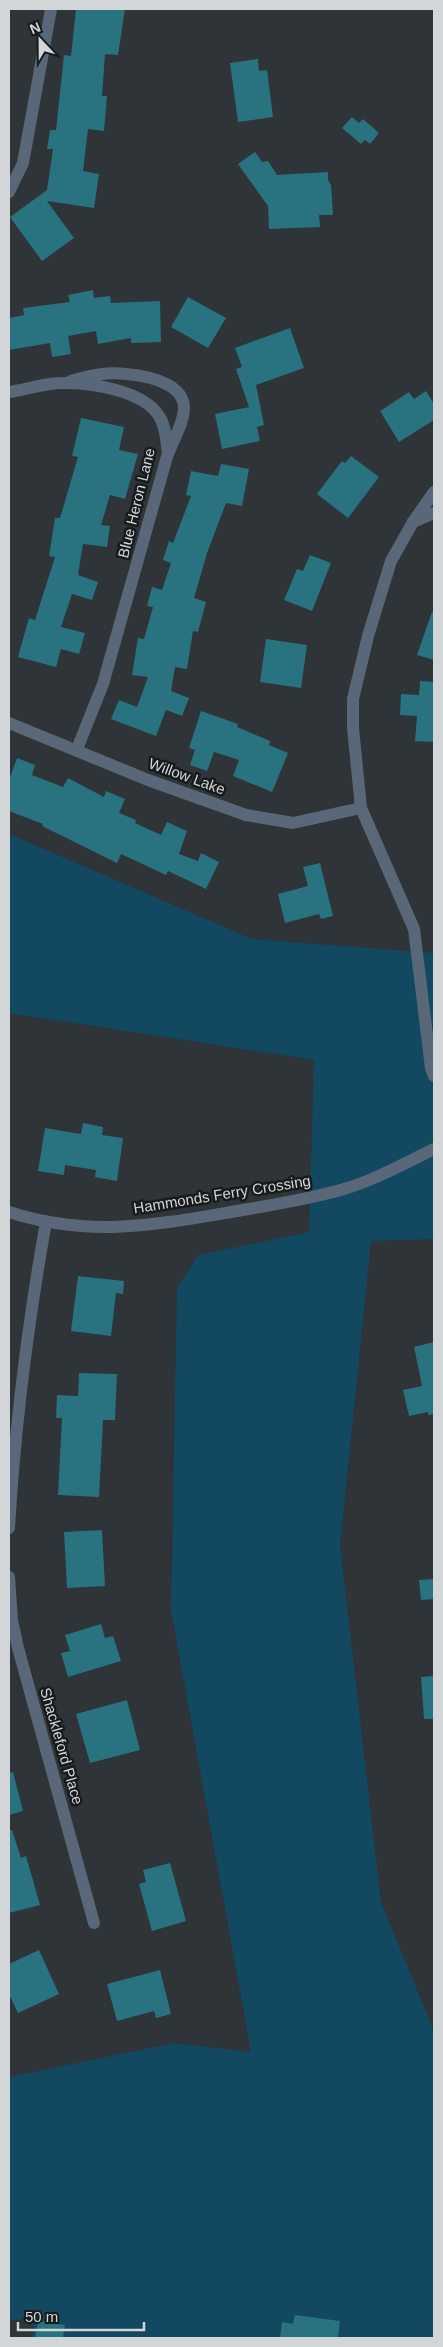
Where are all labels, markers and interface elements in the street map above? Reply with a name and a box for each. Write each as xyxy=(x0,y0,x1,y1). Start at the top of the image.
north arrow xyxy=(15,15,65,65)
text: N xyxy=(27,19,43,37)
street label: Blue Heron Lane xyxy=(114,446,158,560)
street label: Willow Lake xyxy=(146,754,228,798)
street label: Hammonds Ferry Crossing xyxy=(132,1172,312,1216)
street label: Shackleford Place xyxy=(37,1686,87,1806)
scale bar xyxy=(18,2300,144,2332)
text: 50 m xyxy=(25,2308,58,2325)

